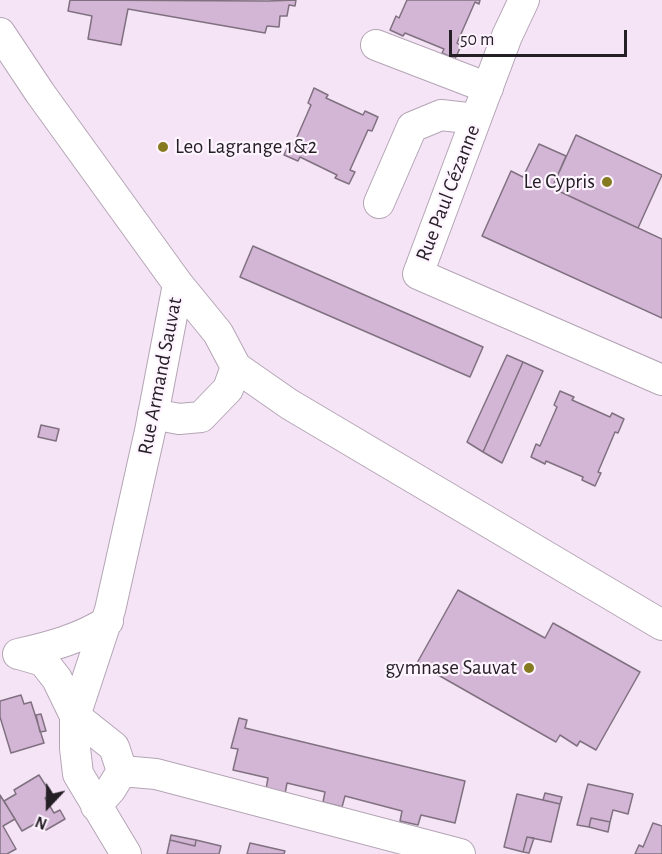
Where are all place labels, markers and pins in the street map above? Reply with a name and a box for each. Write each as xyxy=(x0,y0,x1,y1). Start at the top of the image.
place label: Leo Lagrange 1&2 xyxy=(175,134,317,160)
marker: Leo Lagrange 1&2 xyxy=(156,140,170,154)
place label: Le Cypris xyxy=(524,169,595,195)
marker: Le Cypris xyxy=(600,175,614,189)
place label: gymnase Sauvat xyxy=(385,655,517,681)
marker: gymnase Sauvat xyxy=(522,661,536,675)

